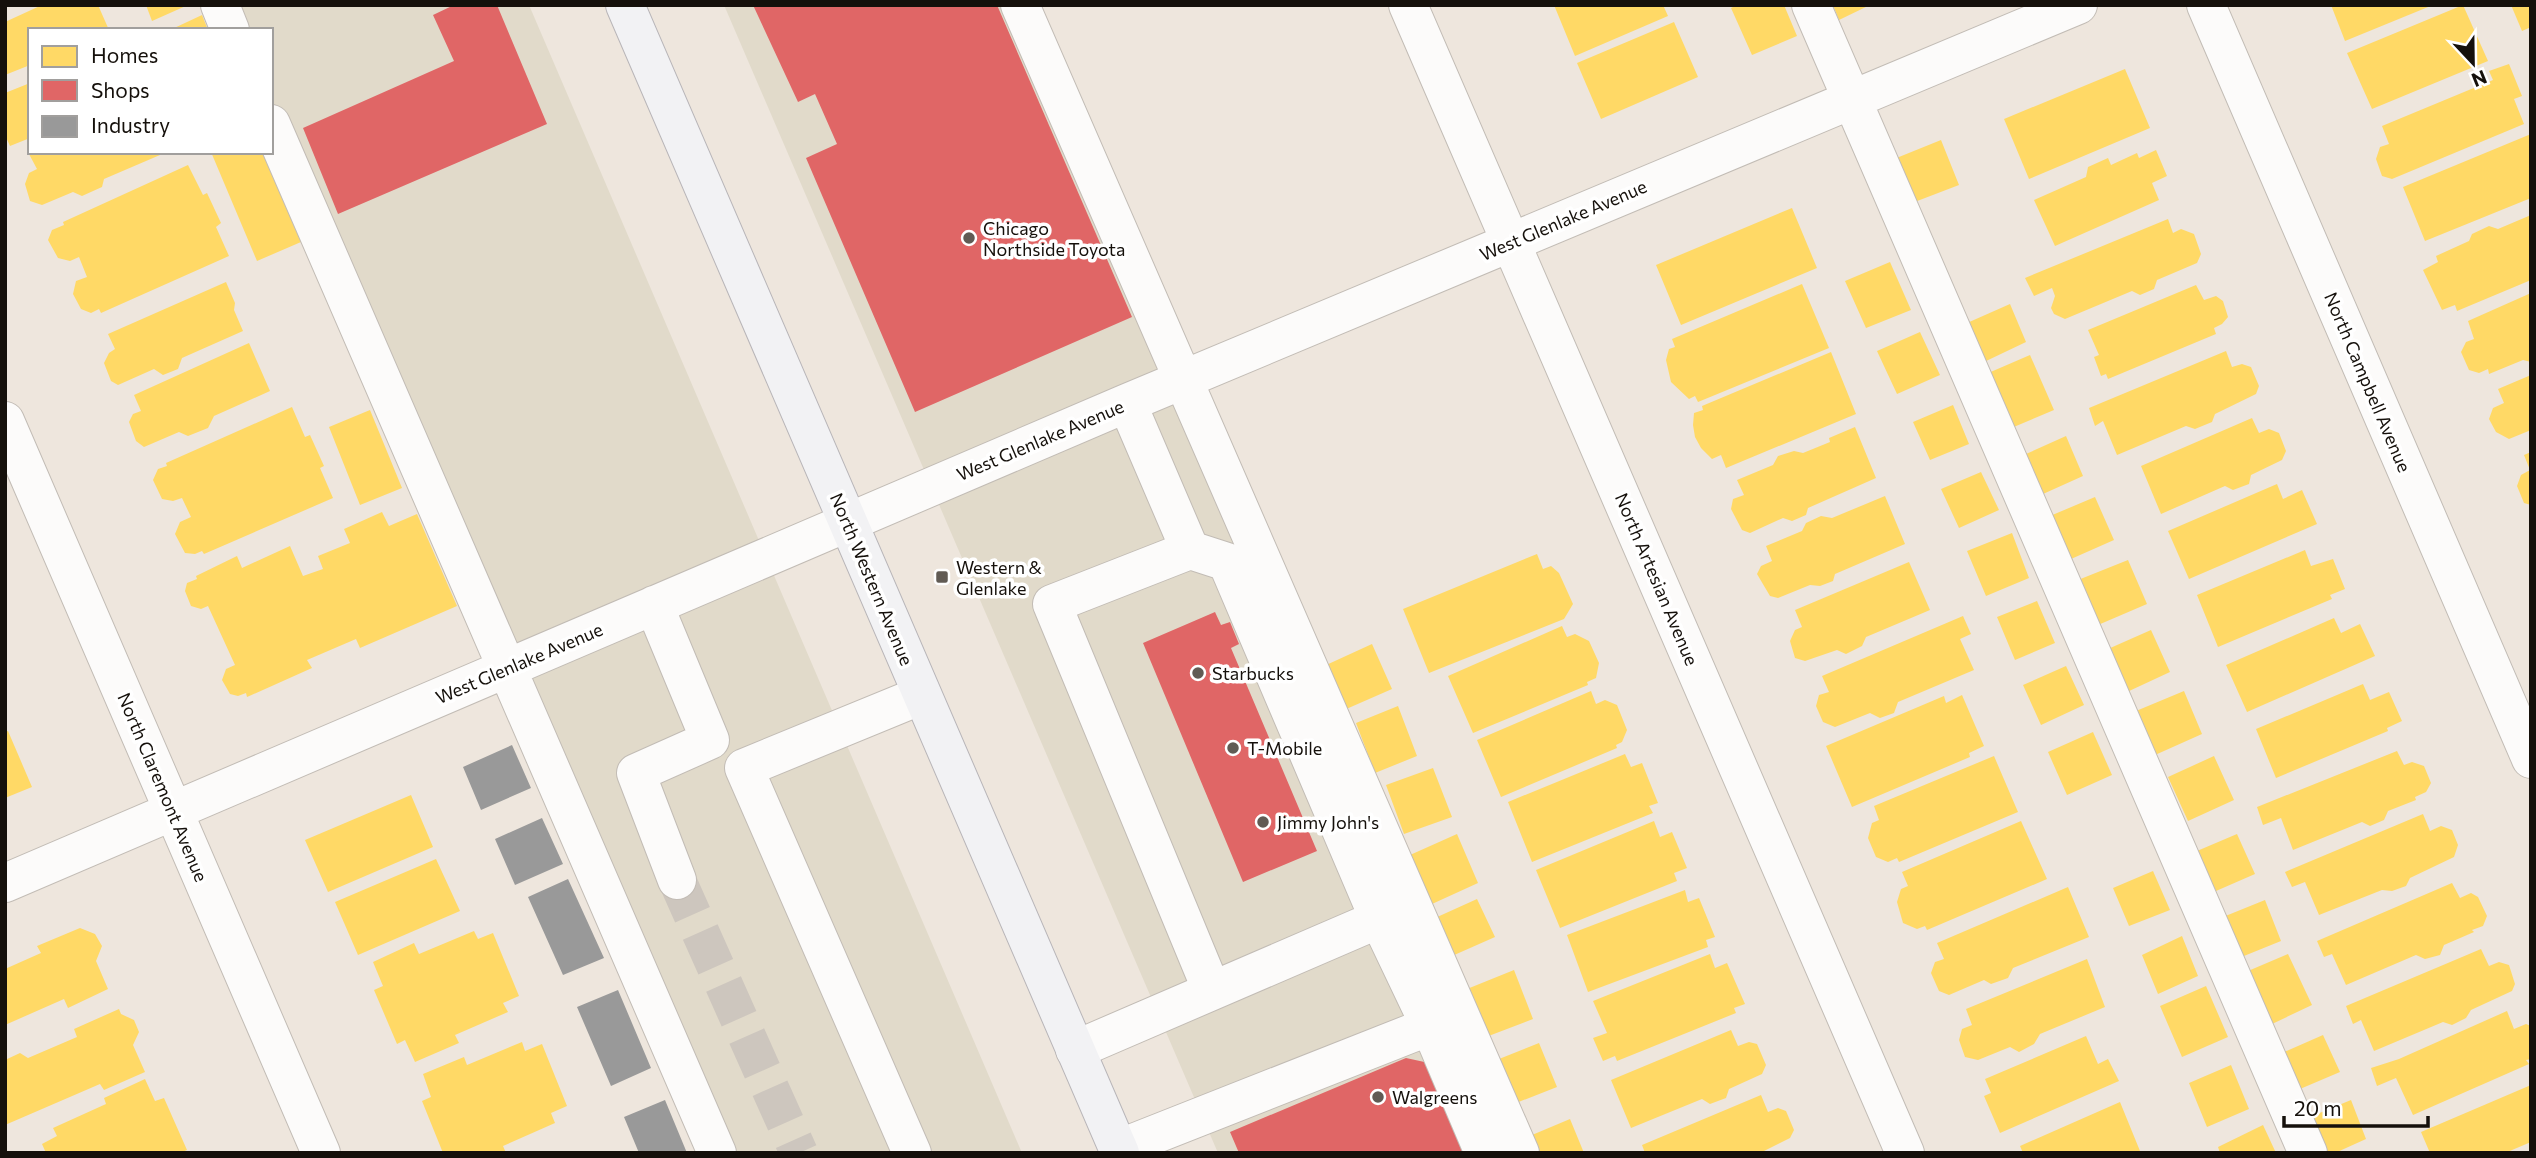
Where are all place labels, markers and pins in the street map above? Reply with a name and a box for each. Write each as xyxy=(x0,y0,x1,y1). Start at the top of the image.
place label: Chicago Northside Toyota xyxy=(983,217,1125,260)
marker: Chicago Northside Toyota xyxy=(961,230,977,246)
place label: Western & Glenlake xyxy=(956,556,1042,599)
marker: Western & Glenlake xyxy=(934,569,950,585)
place label: Starbucks xyxy=(1212,662,1294,684)
marker: Starbucks xyxy=(1190,665,1206,681)
place label: T-Mobile xyxy=(1247,737,1322,759)
marker: T-Mobile xyxy=(1225,740,1241,756)
place label: Jimmy John's xyxy=(1277,811,1379,833)
marker: Jimmy John's xyxy=(1255,814,1271,830)
place label: Walgreens xyxy=(1392,1086,1478,1108)
marker: Walgreens xyxy=(1370,1089,1386,1105)

